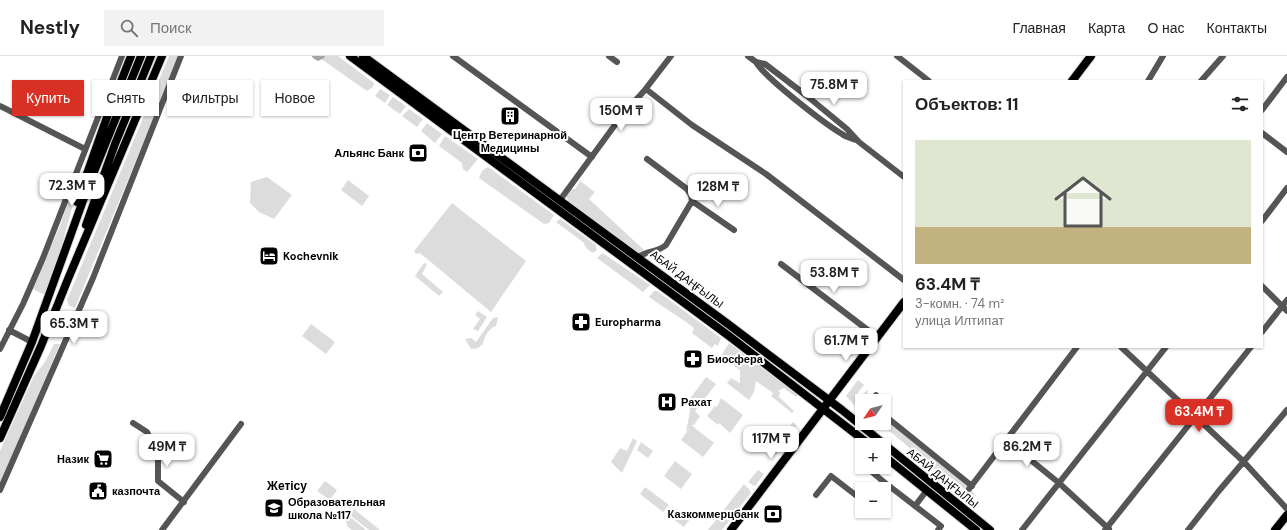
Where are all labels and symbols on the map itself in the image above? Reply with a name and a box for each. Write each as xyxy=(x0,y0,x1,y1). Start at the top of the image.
pin: 75.8M ₸ xyxy=(797,72,871,106)
pin: 150M ₸ xyxy=(588,98,654,132)
building icon: Центр Ветеринарной Медицины xyxy=(499,105,521,127)
place label: Центр Ветеринарной Медицины xyxy=(453,128,567,155)
bank icon: Альянс Банк xyxy=(407,142,429,164)
place label: Альянс Банк xyxy=(334,146,404,160)
pin: 72.3M ₸ xyxy=(35,173,109,207)
pin: 128M ₸ xyxy=(685,174,751,208)
hotel icon: Kochevnik xyxy=(258,245,280,267)
street label: АБАЙ ДАҢҒЫЛЫ xyxy=(648,247,726,311)
place label: Kochevnik xyxy=(283,249,339,263)
pin: 53.8M ₸ xyxy=(797,260,871,294)
pin: 65.3M ₸ xyxy=(37,311,111,345)
pharmacy icon: Europharma xyxy=(570,311,592,333)
place label: Europharma xyxy=(595,315,661,329)
pin: 61.7M ₸ xyxy=(809,328,883,362)
pharmacy icon: Биосфера xyxy=(682,348,704,370)
place label: Биосфера xyxy=(707,352,764,366)
hospital icon: Рахат xyxy=(656,391,678,413)
north arrow xyxy=(855,394,891,430)
place label: Рахат xyxy=(681,395,713,409)
pin: 63.4M ₸ xyxy=(1162,399,1236,433)
pin: 117M ₸ xyxy=(738,426,804,460)
pin: 49M ₸ xyxy=(139,434,195,468)
pin: 86.2M ₸ xyxy=(990,434,1064,468)
street label: АБАЙ ДАҢҒЫЛЫ xyxy=(904,445,982,511)
supermarket icon: Назик xyxy=(92,448,114,470)
place label: Назик xyxy=(57,452,89,466)
district label: Жетісу xyxy=(266,478,307,494)
public building icon: казпочта xyxy=(87,480,109,502)
place label: казпочта xyxy=(112,484,161,498)
place label: Образовательная школа №117 xyxy=(288,495,385,522)
school or university icon: Образовательная школа №117 xyxy=(263,497,285,519)
bank icon: Казкоммерцбанк xyxy=(762,503,784,525)
place label: Казкоммерцбанк xyxy=(668,507,759,521)

